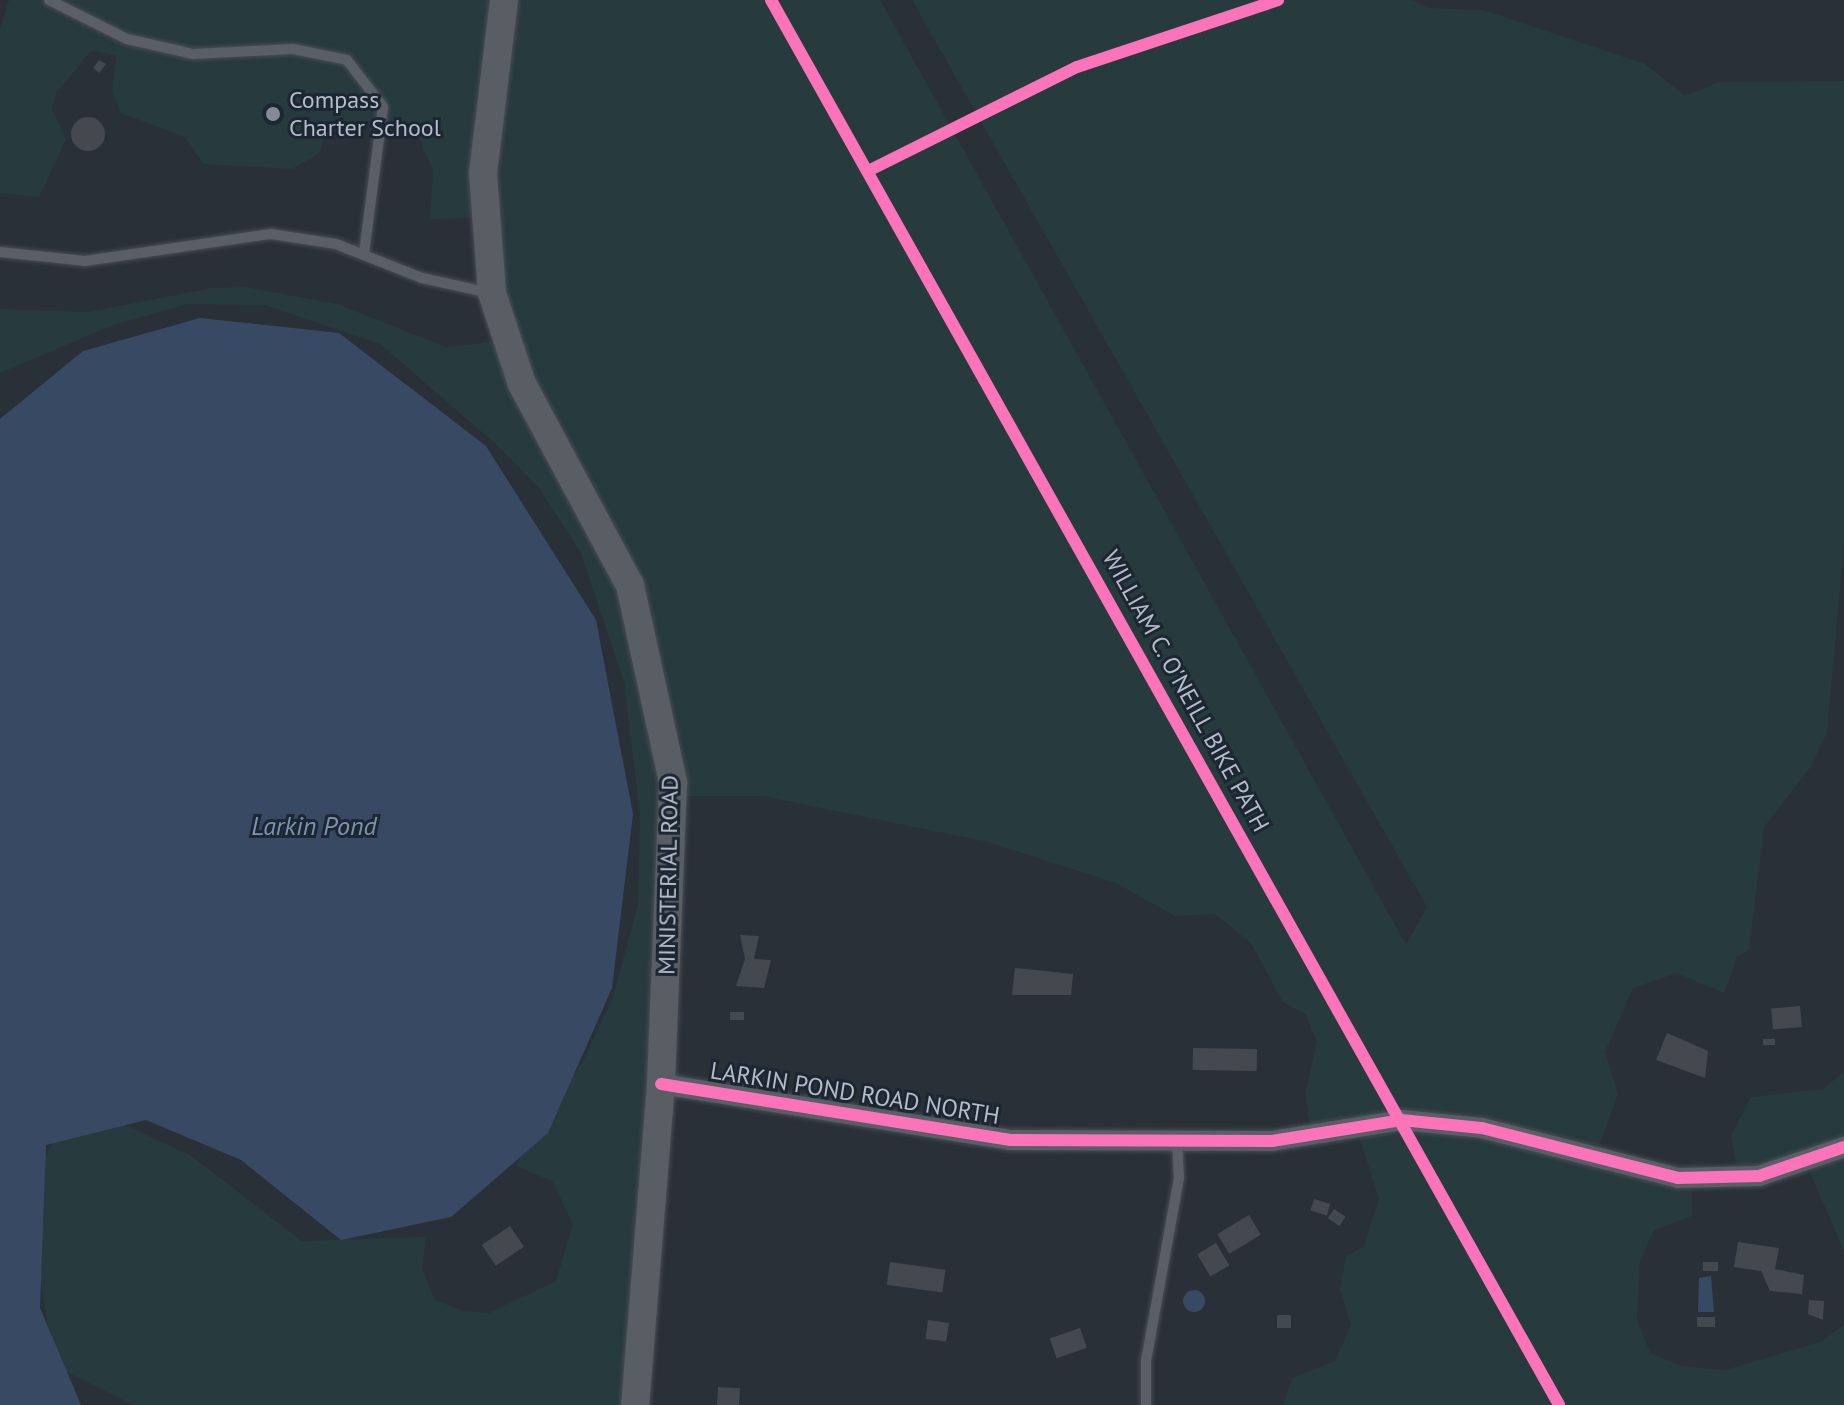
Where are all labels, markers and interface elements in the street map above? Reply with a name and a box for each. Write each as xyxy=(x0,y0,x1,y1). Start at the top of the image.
place label: Compass Charter School xyxy=(289,86,441,142)
marker: Compass Charter School xyxy=(264,105,282,123)
street label: WILLIAM C. O'NEILL BIKE PATH xyxy=(1096,544,1276,838)
street label: MINISTERIAL ROAD xyxy=(652,774,684,976)
water label: Larkin Pond xyxy=(251,810,377,842)
street label: LARKIN POND ROAD NORTH xyxy=(708,1056,1002,1130)

